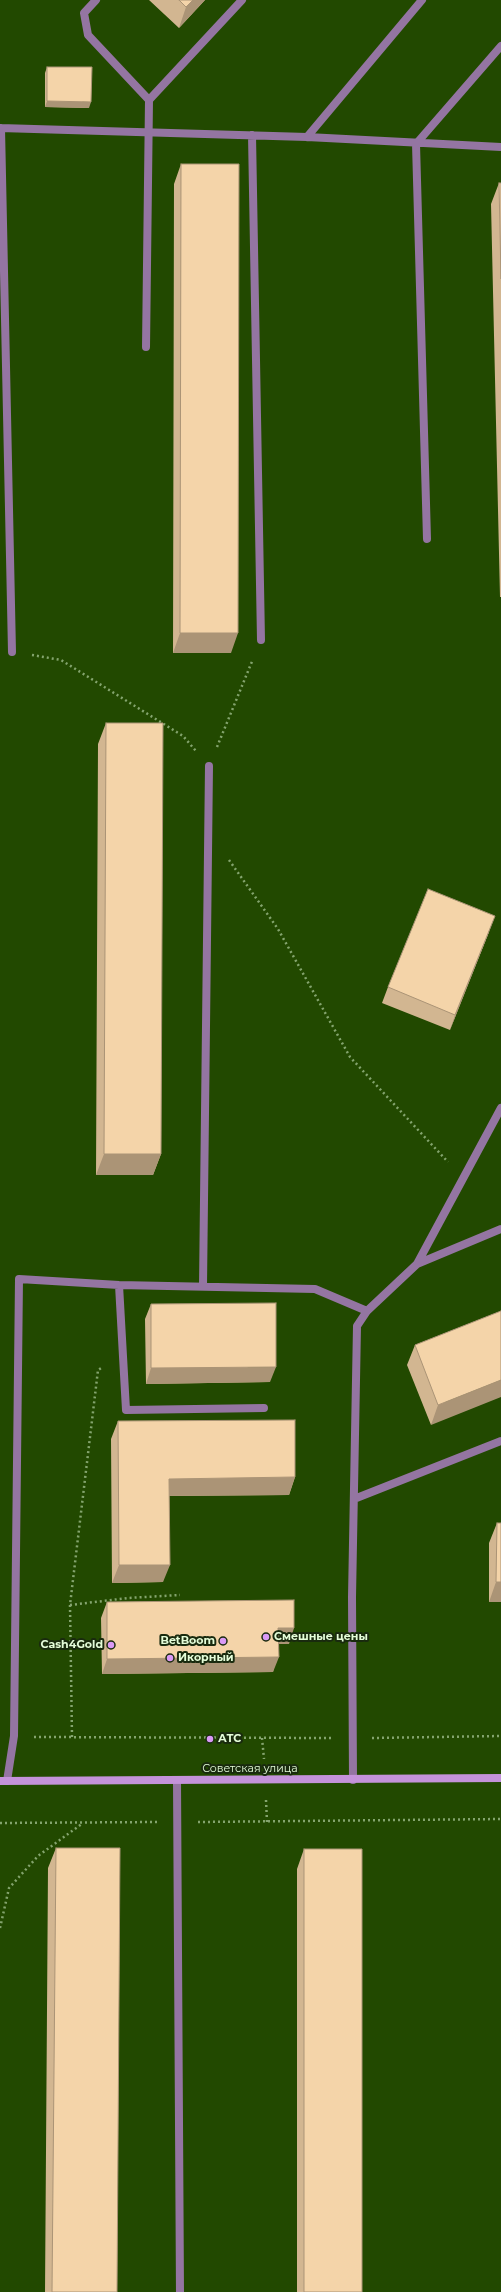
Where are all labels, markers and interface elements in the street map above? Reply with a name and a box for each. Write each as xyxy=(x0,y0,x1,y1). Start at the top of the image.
place label: Смешные цены xyxy=(274,1630,368,1644)
marker: Смешные цены xyxy=(261,1632,271,1642)
place label: BetBoom xyxy=(160,1634,215,1648)
marker: BetBoom xyxy=(218,1636,228,1646)
place label: Cash4Gold xyxy=(41,1638,103,1652)
marker: Cash4Gold xyxy=(106,1640,116,1650)
place label: Икорный xyxy=(178,1651,234,1665)
marker: Икорный xyxy=(165,1653,175,1663)
place label: АТС xyxy=(218,1732,241,1746)
marker: АТС xyxy=(205,1734,215,1744)
street label: Советская улица xyxy=(202,1762,298,1776)

